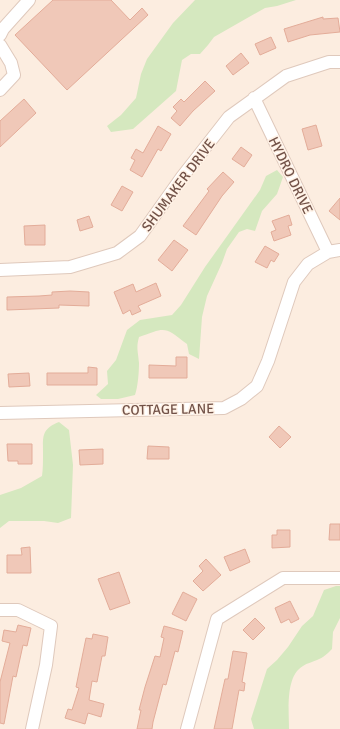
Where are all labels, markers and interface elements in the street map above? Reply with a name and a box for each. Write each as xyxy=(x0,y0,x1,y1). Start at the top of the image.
street label: HYDRO DRIVE xyxy=(265,134,317,217)
street label: SHUMAKER DRIVE xyxy=(138,136,219,235)
street label: COTTAGE LANE xyxy=(122,400,214,419)

